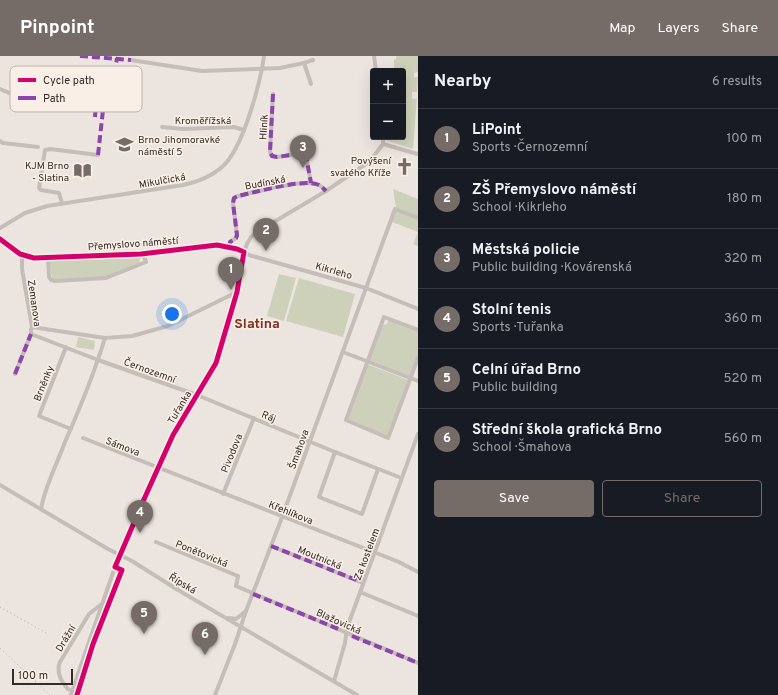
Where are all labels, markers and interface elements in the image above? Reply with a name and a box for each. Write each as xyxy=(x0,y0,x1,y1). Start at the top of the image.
text: Pinpoint xyxy=(20,16,95,40)
text: Map xyxy=(609,20,635,37)
text: Layers xyxy=(657,20,699,37)
text: Share xyxy=(721,20,758,37)
legend xyxy=(10,66,142,112)
map controls xyxy=(370,68,406,140)
button: + xyxy=(370,68,406,104)
text: Nearby xyxy=(434,71,491,93)
text: Cycle path xyxy=(43,74,95,88)
text: 6 results xyxy=(712,74,762,90)
text: Path xyxy=(43,92,65,106)
button: − xyxy=(370,104,406,140)
street label: Hliník xyxy=(257,114,272,140)
street label: Kroměřížská xyxy=(175,115,231,128)
text: LiPoint xyxy=(472,121,521,140)
text: 1 xyxy=(444,131,450,147)
text: 100 m xyxy=(726,131,762,147)
place label: Brno Jihomoravké náměstí 5 xyxy=(138,134,220,159)
school or university icon: Brno Jihomoravké náměstí 5 xyxy=(115,135,135,155)
pin: 3 xyxy=(290,135,316,168)
text: Sports · Černozemní xyxy=(472,140,587,156)
place label: Povýšení svatého Kříže xyxy=(330,155,392,180)
church icon: Povýšení svatého Kříže xyxy=(394,156,414,176)
place label: KJM Brno - Slatina xyxy=(25,160,69,185)
library icon: KJM Brno - Slatina xyxy=(72,161,92,181)
street label: Mikulčická xyxy=(138,171,187,192)
street label: Budínská xyxy=(244,173,287,194)
text: ZŠ Přemyslovo náměstí xyxy=(472,181,636,200)
text: 2 xyxy=(443,191,451,207)
text: 180 m xyxy=(727,191,762,207)
text: School · Kikrleho xyxy=(472,200,567,216)
pin: 2 xyxy=(253,218,279,251)
street label: Přemyslovo náměstí xyxy=(87,235,180,254)
text: Městská policie xyxy=(472,241,580,260)
text: 3 xyxy=(443,251,451,267)
text: 320 m xyxy=(724,251,762,267)
pin: 1 xyxy=(218,257,244,290)
street label: Kikrleho xyxy=(314,260,354,283)
text: Public building · Kovárenská xyxy=(472,260,632,276)
street label: Zemanova xyxy=(24,279,43,327)
text: Stolní tenis xyxy=(472,301,551,320)
your location xyxy=(162,304,182,324)
text: 4 xyxy=(443,311,451,327)
text: 360 m xyxy=(724,311,762,327)
district label: Slatina xyxy=(234,316,280,333)
text: Sports · Tuřanka xyxy=(472,320,564,336)
street label: Černozemní xyxy=(122,356,179,387)
text: Celní úřad Brno xyxy=(472,361,581,380)
street label: Brněnky xyxy=(31,364,57,403)
text: 5 xyxy=(443,371,451,387)
text: 520 m xyxy=(724,371,762,387)
text: Public building xyxy=(472,380,558,396)
street label: Tuřanka xyxy=(165,389,195,427)
street label: Ráj xyxy=(259,409,278,426)
text: Střední škola grafická Brno xyxy=(472,421,662,440)
street label: Šmahova xyxy=(286,428,313,471)
text: 6 xyxy=(443,431,451,447)
text: 560 m xyxy=(724,431,762,447)
street label: Pivodova xyxy=(219,432,246,475)
street label: Sámova xyxy=(104,435,141,460)
text: School · Šmahova xyxy=(472,440,571,456)
button: Save xyxy=(434,480,594,517)
button: Share xyxy=(602,480,762,517)
street label: Křehlíkova xyxy=(266,499,315,528)
pin: 4 xyxy=(127,500,153,533)
street label: Za kostelem xyxy=(352,527,383,582)
street label: Ponětovická xyxy=(173,538,230,571)
street label: Moutnická xyxy=(295,544,343,573)
street label: Řípská xyxy=(166,571,198,598)
pin: 5 xyxy=(131,601,157,634)
street label: Blažovická xyxy=(314,607,363,638)
street label: Drážní xyxy=(53,622,80,655)
pin: 6 xyxy=(192,622,218,655)
scale bar xyxy=(12,667,73,686)
text: 100 m xyxy=(18,669,48,683)

